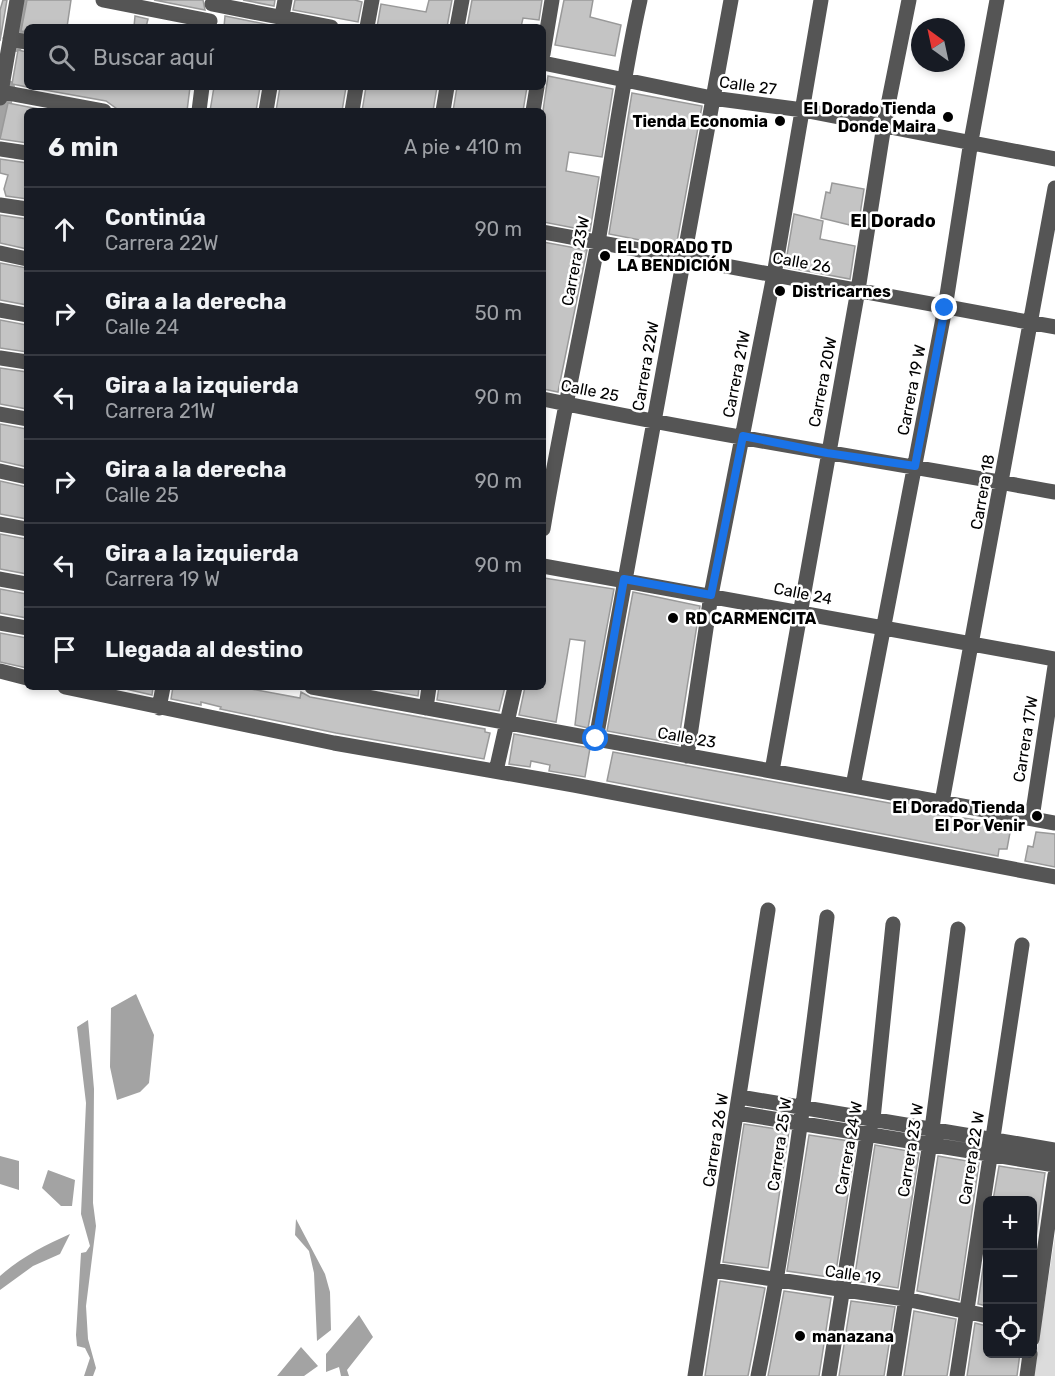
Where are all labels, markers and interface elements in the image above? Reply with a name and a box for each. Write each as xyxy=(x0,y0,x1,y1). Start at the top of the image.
north arrow xyxy=(911,18,965,72)
search box xyxy=(24,24,546,90)
icon: search xyxy=(45,41,78,74)
text: Buscar aquí xyxy=(93,44,214,71)
street label: Calle 27 xyxy=(718,72,778,99)
place label: El Dorado Tienda Donde Maira xyxy=(803,99,936,136)
marker: El Dorado Tienda Donde Maira xyxy=(941,110,955,124)
place label: Tienda Economia xyxy=(633,112,768,131)
marker: Tienda Economia xyxy=(773,114,787,128)
text: 6 min xyxy=(48,132,118,163)
text: A pie · 410 m xyxy=(404,135,522,159)
text: Continúa xyxy=(105,204,206,231)
district label: El Dorado xyxy=(850,210,936,232)
icon: ahead xyxy=(48,213,81,246)
street label: Carrera 23W xyxy=(557,214,594,308)
text: 90 m xyxy=(475,217,522,241)
text: Carrera 22W xyxy=(105,231,218,255)
place label: EL DORADO TD LA BENDICIÓN xyxy=(617,238,733,275)
street label: Calle 26 xyxy=(771,248,833,277)
marker: EL DORADO TD LA BENDICIÓN xyxy=(598,249,612,263)
place label: Districarnes xyxy=(792,282,891,301)
marker: Districarnes xyxy=(773,284,787,298)
text: Gira a la derecha xyxy=(105,288,286,315)
route end xyxy=(931,294,957,320)
icon: right xyxy=(48,297,81,330)
text: 50 m xyxy=(475,301,522,325)
text: Calle 24 xyxy=(105,315,179,339)
street label: Carrera 22W xyxy=(628,320,663,412)
street label: Carrera 21W xyxy=(719,329,754,419)
street label: Carrera 20W xyxy=(804,335,841,429)
street label: Carrera 19 W xyxy=(893,343,930,437)
text: Gira a la izquierda xyxy=(105,372,299,399)
street label: Calle 25 xyxy=(559,376,621,405)
icon: left xyxy=(48,381,81,414)
text: 90 m xyxy=(475,385,522,409)
text: Carrera 21W xyxy=(105,399,215,423)
street label: Carrera 18 xyxy=(967,453,998,531)
text: Gira a la derecha xyxy=(105,456,286,483)
icon: right xyxy=(48,465,81,498)
text: 90 m xyxy=(475,469,522,493)
text: Calle 25 xyxy=(105,483,179,507)
text: Gira a la izquierda xyxy=(105,540,299,567)
icon: left xyxy=(48,549,81,582)
text: 90 m xyxy=(475,553,522,577)
text: Carrera 19 W xyxy=(105,567,220,591)
street label: Calle 24 xyxy=(772,579,834,608)
place label: RD CARMENCITA xyxy=(685,609,817,628)
marker: RD CARMENCITA xyxy=(666,611,680,625)
icon: arrive xyxy=(48,633,81,666)
text: Llegada al destino xyxy=(105,636,303,663)
street label: Carrera 17W xyxy=(1009,694,1042,784)
street label: Calle 23 xyxy=(656,723,718,752)
route start xyxy=(582,725,608,751)
place label: El Dorado Tienda El Por Venir xyxy=(892,798,1026,835)
marker: El Dorado Tienda El Por Venir xyxy=(1030,809,1044,823)
street label: Carrera 26 W xyxy=(699,1092,732,1188)
street label: Carrera 25 W xyxy=(764,1096,796,1192)
street label: Carrera 24 W xyxy=(831,1100,866,1196)
street label: Carrera 23 W xyxy=(894,1102,927,1198)
street label: Carrera 22 W xyxy=(955,1110,988,1206)
map controls xyxy=(983,1196,1037,1358)
button: + xyxy=(983,1196,1037,1250)
button: − xyxy=(983,1250,1037,1304)
street label: Calle 19 xyxy=(824,1261,882,1288)
button: locate xyxy=(983,1304,1037,1358)
place label: manazana xyxy=(812,1327,894,1346)
marker: manazana xyxy=(793,1329,807,1343)

